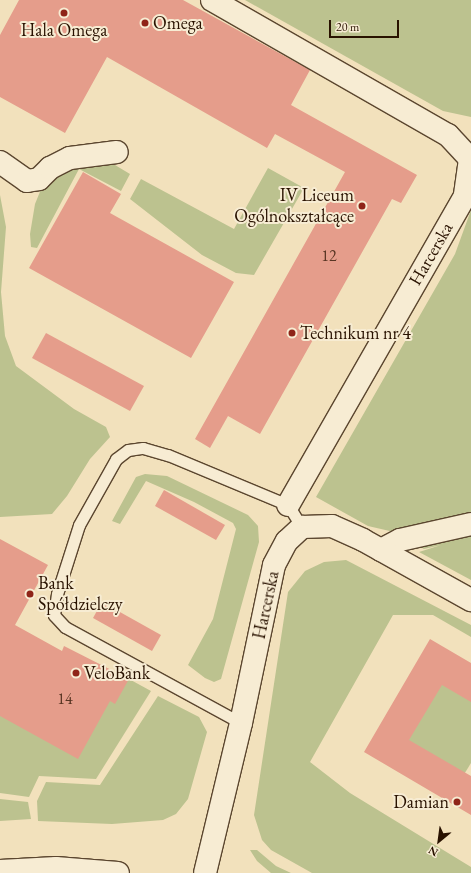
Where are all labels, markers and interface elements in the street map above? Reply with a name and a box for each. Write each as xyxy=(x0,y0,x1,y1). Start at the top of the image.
marker: Hala Omega xyxy=(59,8,69,18)
place label: Omega xyxy=(153,12,203,34)
scale bar xyxy=(331,12,401,38)
marker: Omega xyxy=(140,18,150,28)
place label: Hala Omega xyxy=(21,19,107,41)
text: 20 m xyxy=(336,19,359,35)
place label: IV Liceum Ogólnokształcące xyxy=(234,185,354,228)
marker: IV Liceum Ogólnokształcące xyxy=(357,201,367,211)
street label: Harcerska xyxy=(404,219,458,289)
house number: 12 xyxy=(321,246,337,266)
place label: Technikum nr 4 xyxy=(300,322,411,344)
marker: Technikum nr 4 xyxy=(287,328,297,338)
street label: Harcerska xyxy=(248,569,284,641)
place label: Bank Spółdzielczy xyxy=(38,573,123,616)
marker: Bank Spółdzielczy xyxy=(25,589,35,599)
place label: VeloBank xyxy=(84,662,150,684)
marker: VeloBank xyxy=(71,668,81,678)
house number: 14 xyxy=(57,689,73,709)
place label: Damian xyxy=(393,791,449,813)
marker: Damian xyxy=(452,797,462,807)
north arrow xyxy=(419,821,459,861)
text: N xyxy=(426,843,440,860)

